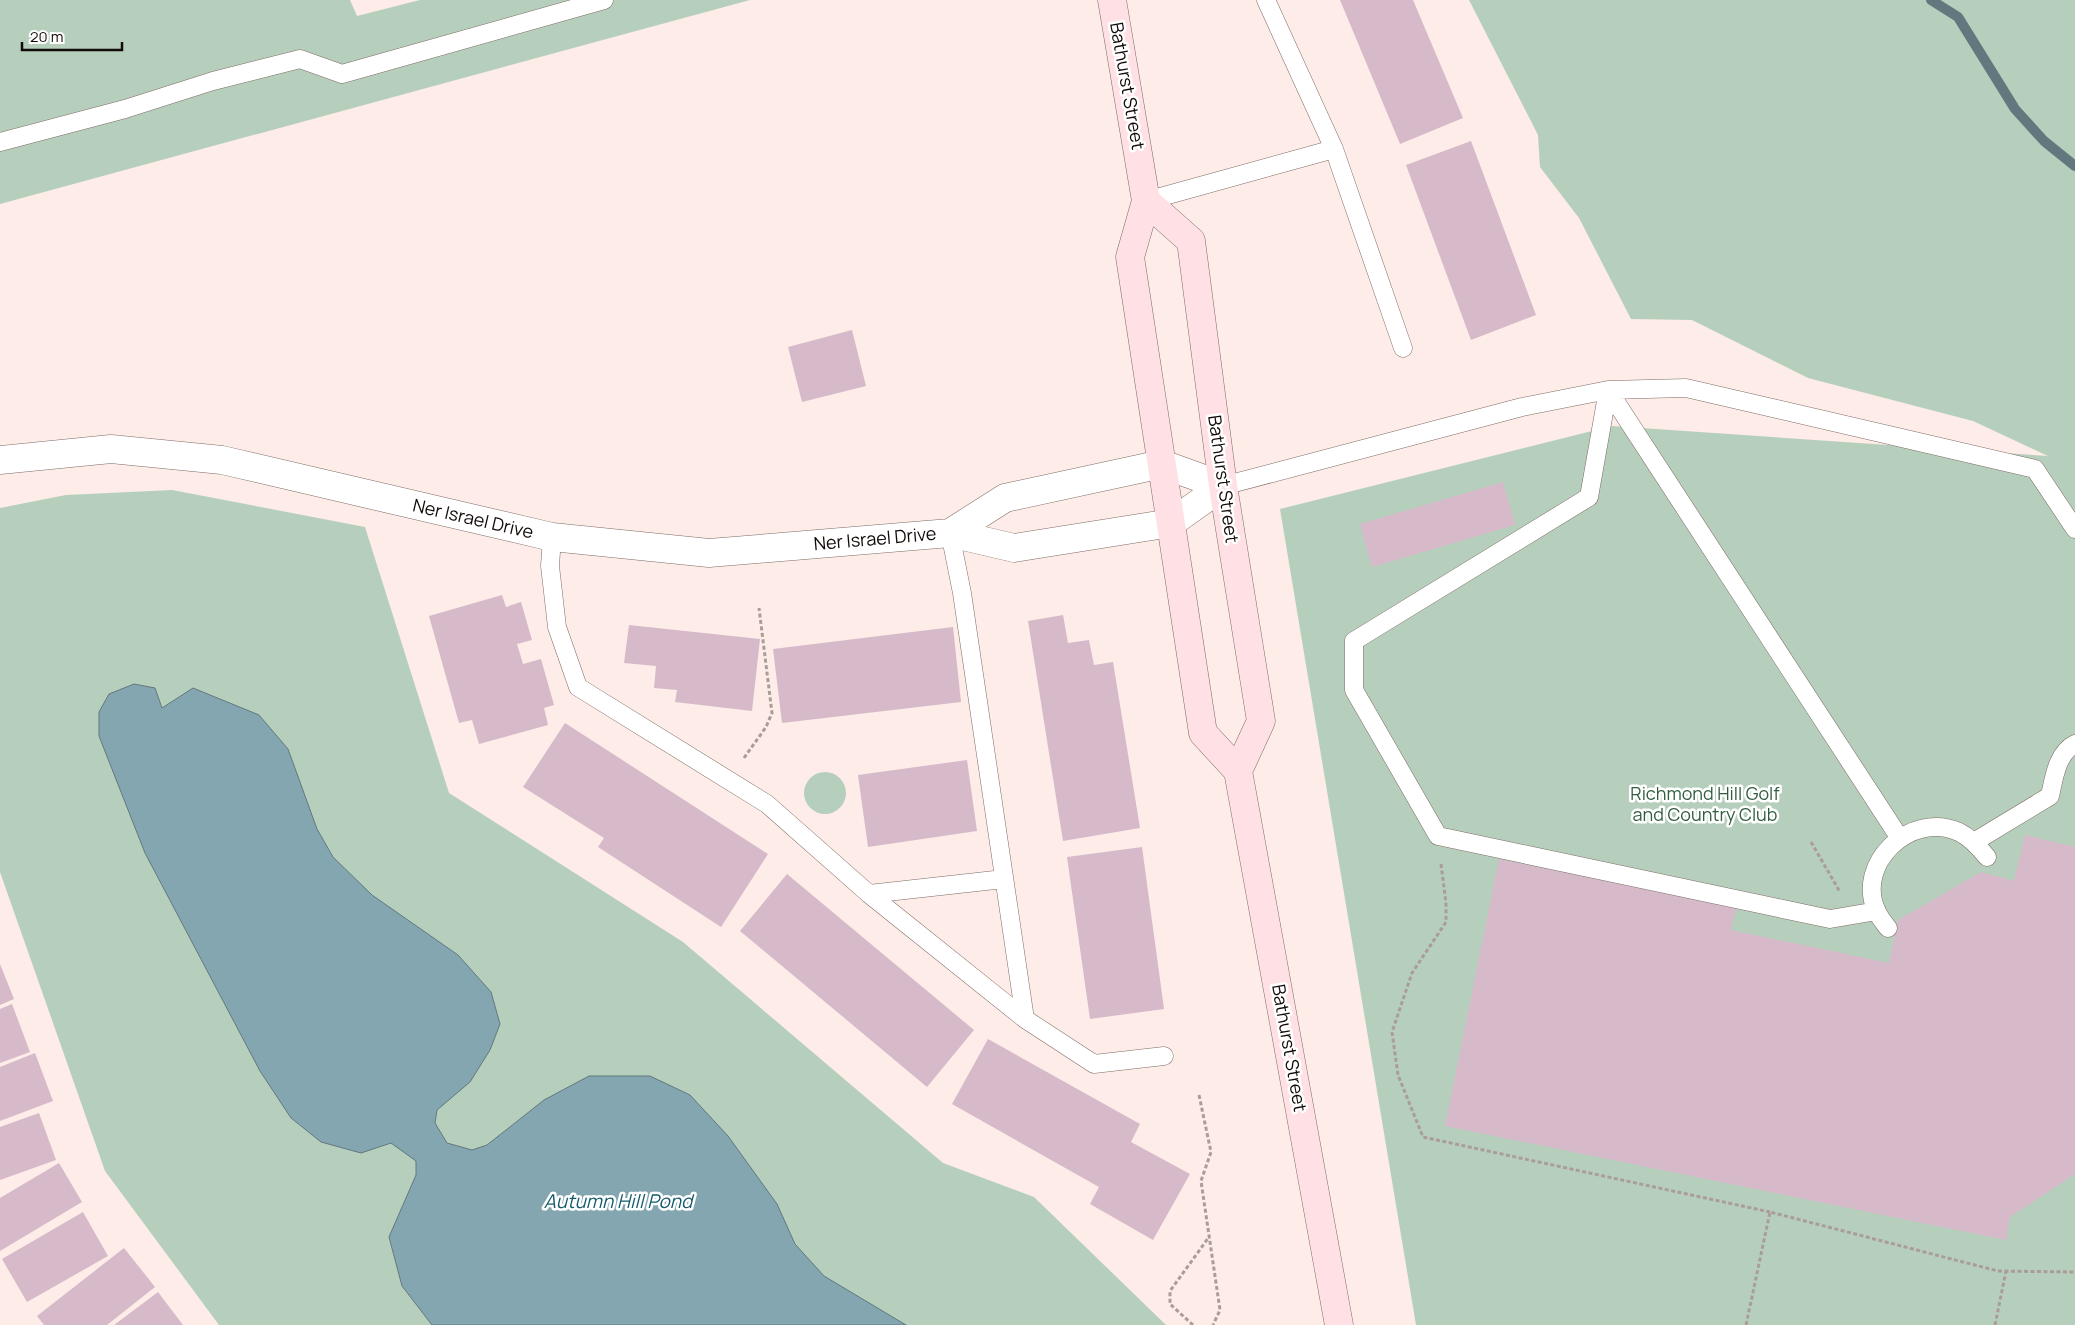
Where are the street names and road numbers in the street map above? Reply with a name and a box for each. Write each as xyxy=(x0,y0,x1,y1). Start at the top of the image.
street label: Bathurst Street xyxy=(1105,20,1151,151)
street label: Bathurst Street xyxy=(1203,413,1245,544)
street label: Ner Israel Drive xyxy=(411,492,536,544)
street label: Ner Israel Drive xyxy=(813,521,937,555)
street label: Bathurst Street xyxy=(1267,982,1313,1113)

